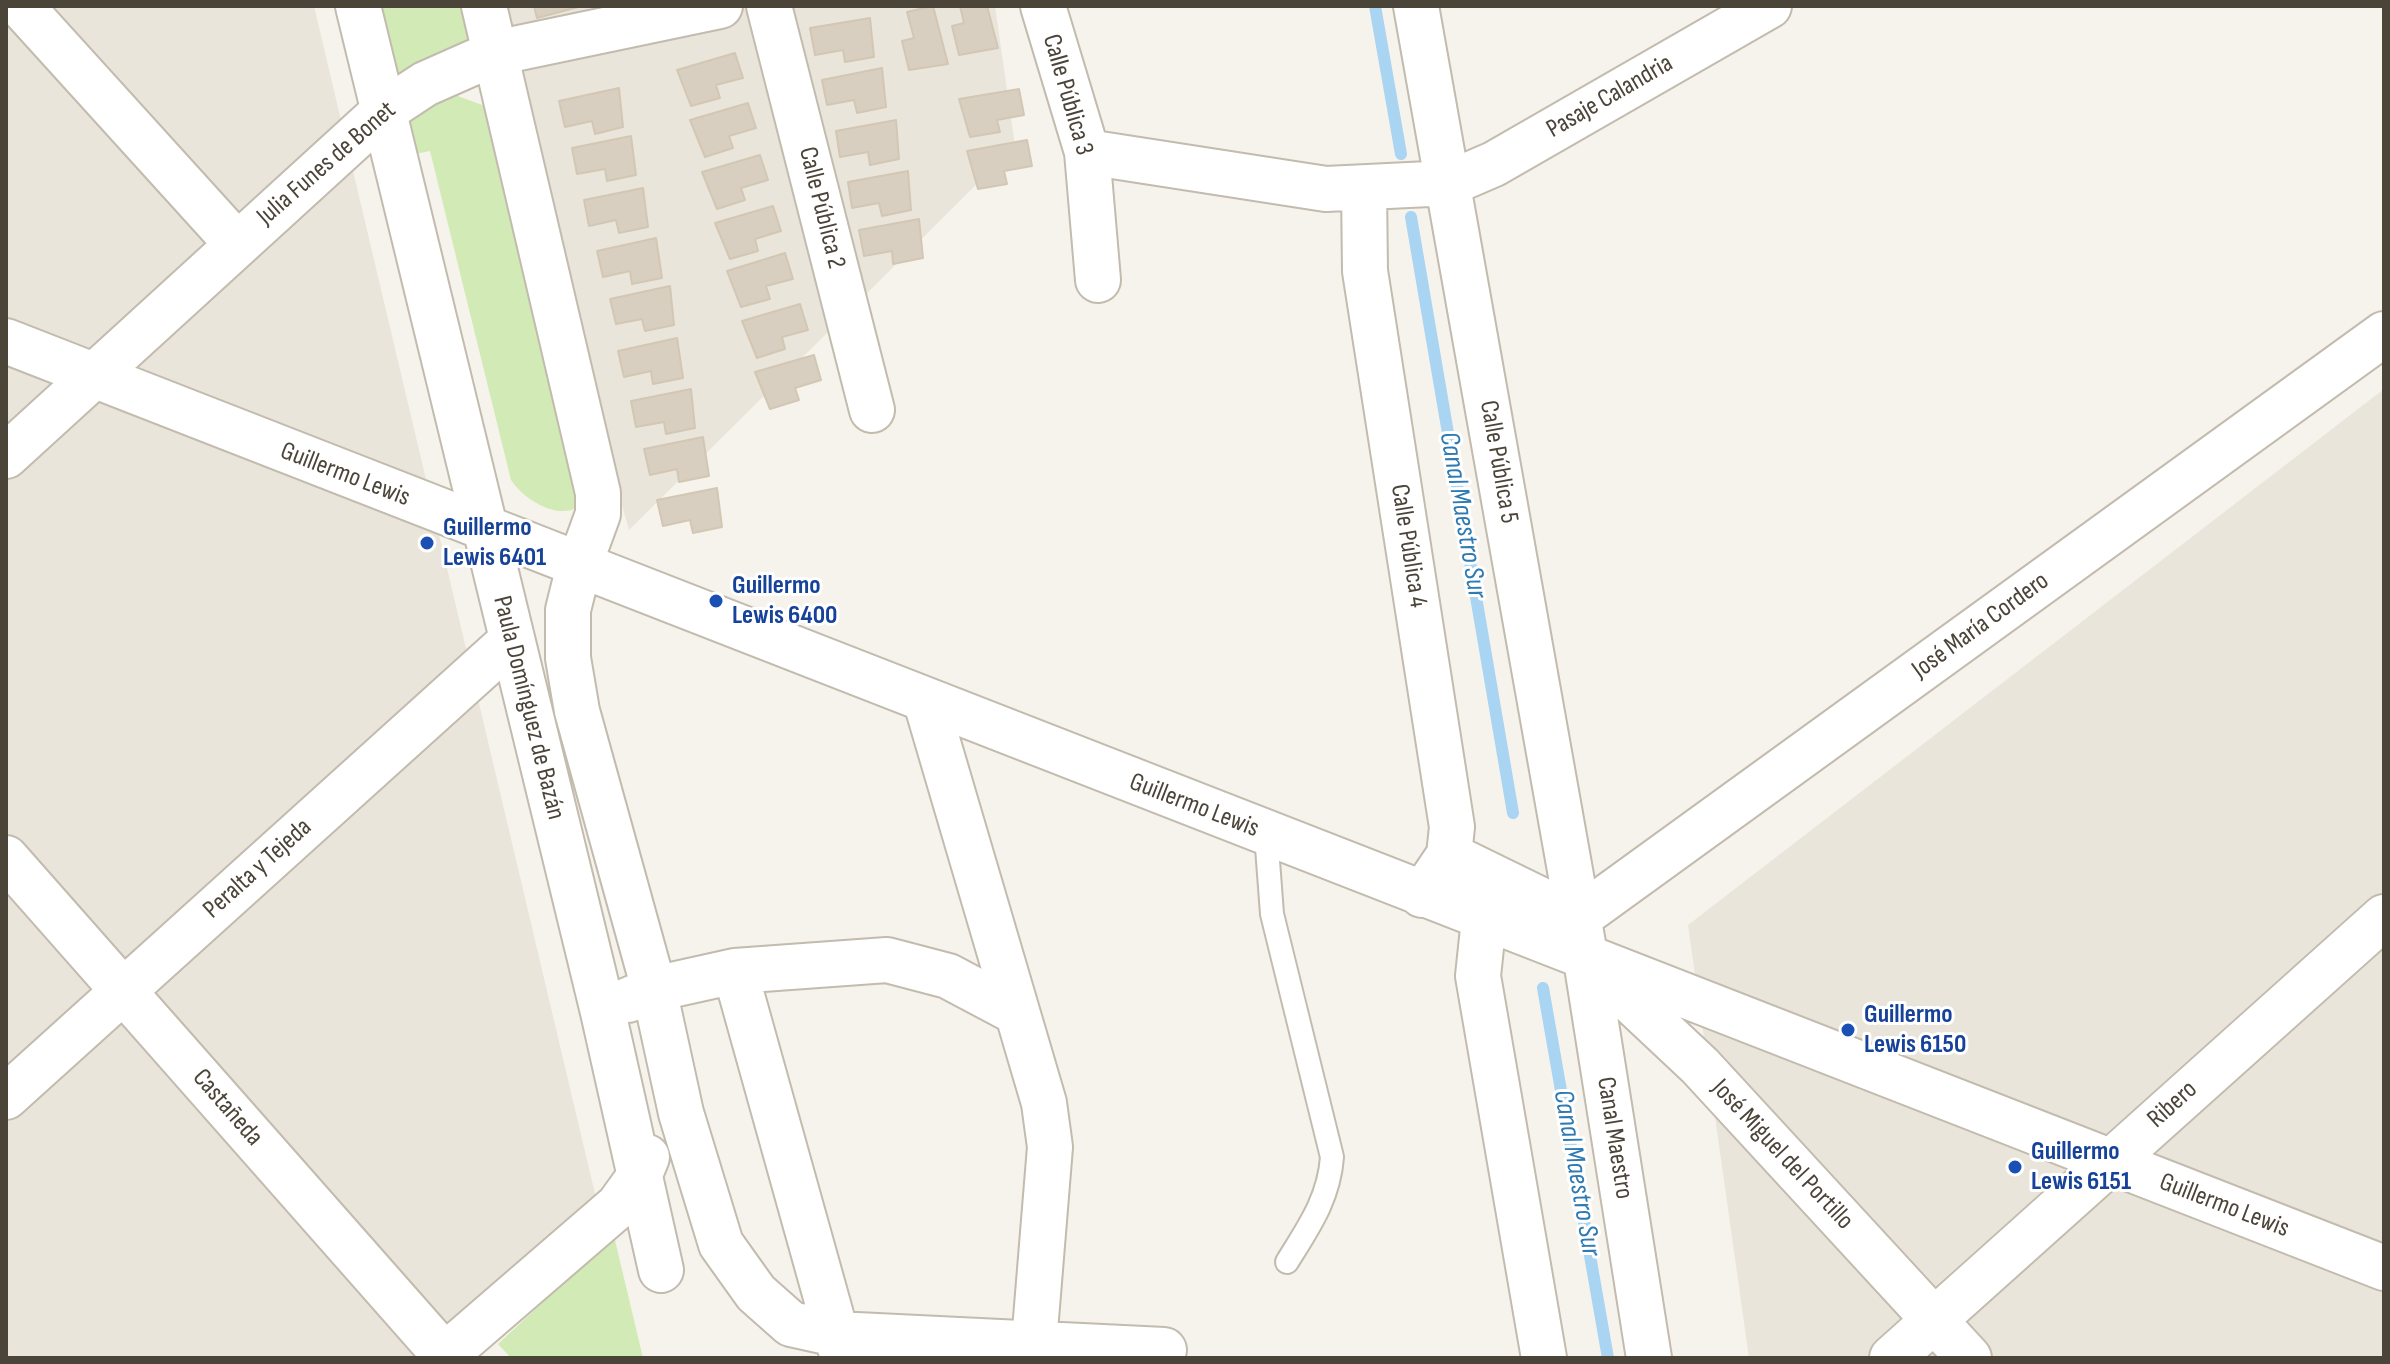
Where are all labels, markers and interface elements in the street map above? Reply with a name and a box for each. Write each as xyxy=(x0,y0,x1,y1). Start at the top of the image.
street label: Calle Pública 3 xyxy=(1035,31,1099,159)
street label: Pasaje Calandria xyxy=(1541,48,1679,146)
street label: Julia Funes de Bonet xyxy=(251,95,403,233)
street label: Calle Pública 2 xyxy=(791,144,851,272)
street label: Calle Pública 5 xyxy=(1472,398,1524,526)
water label: Canal Maestro Sur xyxy=(1431,429,1493,601)
street label: Guillermo Lewis xyxy=(276,436,414,514)
street label: Calle Pública 4 xyxy=(1383,482,1433,610)
place label: Guillermo Lewis 6401 xyxy=(443,512,546,574)
marker: Guillermo Lewis 6401 xyxy=(418,534,436,552)
street label: José María Cordero xyxy=(1907,566,2055,686)
place label: Guillermo Lewis 6400 xyxy=(732,570,837,632)
marker: Guillermo Lewis 6400 xyxy=(707,592,725,610)
street label: Paula Domínguez de Bazán xyxy=(485,593,571,823)
street label: Guillermo Lewis xyxy=(1125,767,1263,845)
street label: Peralta y Tejeda xyxy=(198,812,318,926)
place label: Guillermo Lewis 6150 xyxy=(1864,999,1966,1060)
marker: Guillermo Lewis 6150 xyxy=(1839,1021,1857,1039)
street label: Castañeda xyxy=(185,1063,269,1153)
street label: José Miguel del Portillo xyxy=(1704,1073,1860,1237)
street label: Canal Maestro xyxy=(1589,1075,1639,1201)
street label: Ribero xyxy=(2142,1075,2204,1135)
water label: Canal Maestro Sur xyxy=(1545,1087,1607,1259)
place label: Guillermo Lewis 6151 xyxy=(2031,1136,2131,1198)
marker: Guillermo Lewis 6151 xyxy=(2006,1158,2024,1176)
street label: Guillermo Lewis xyxy=(2155,1167,2293,1245)

